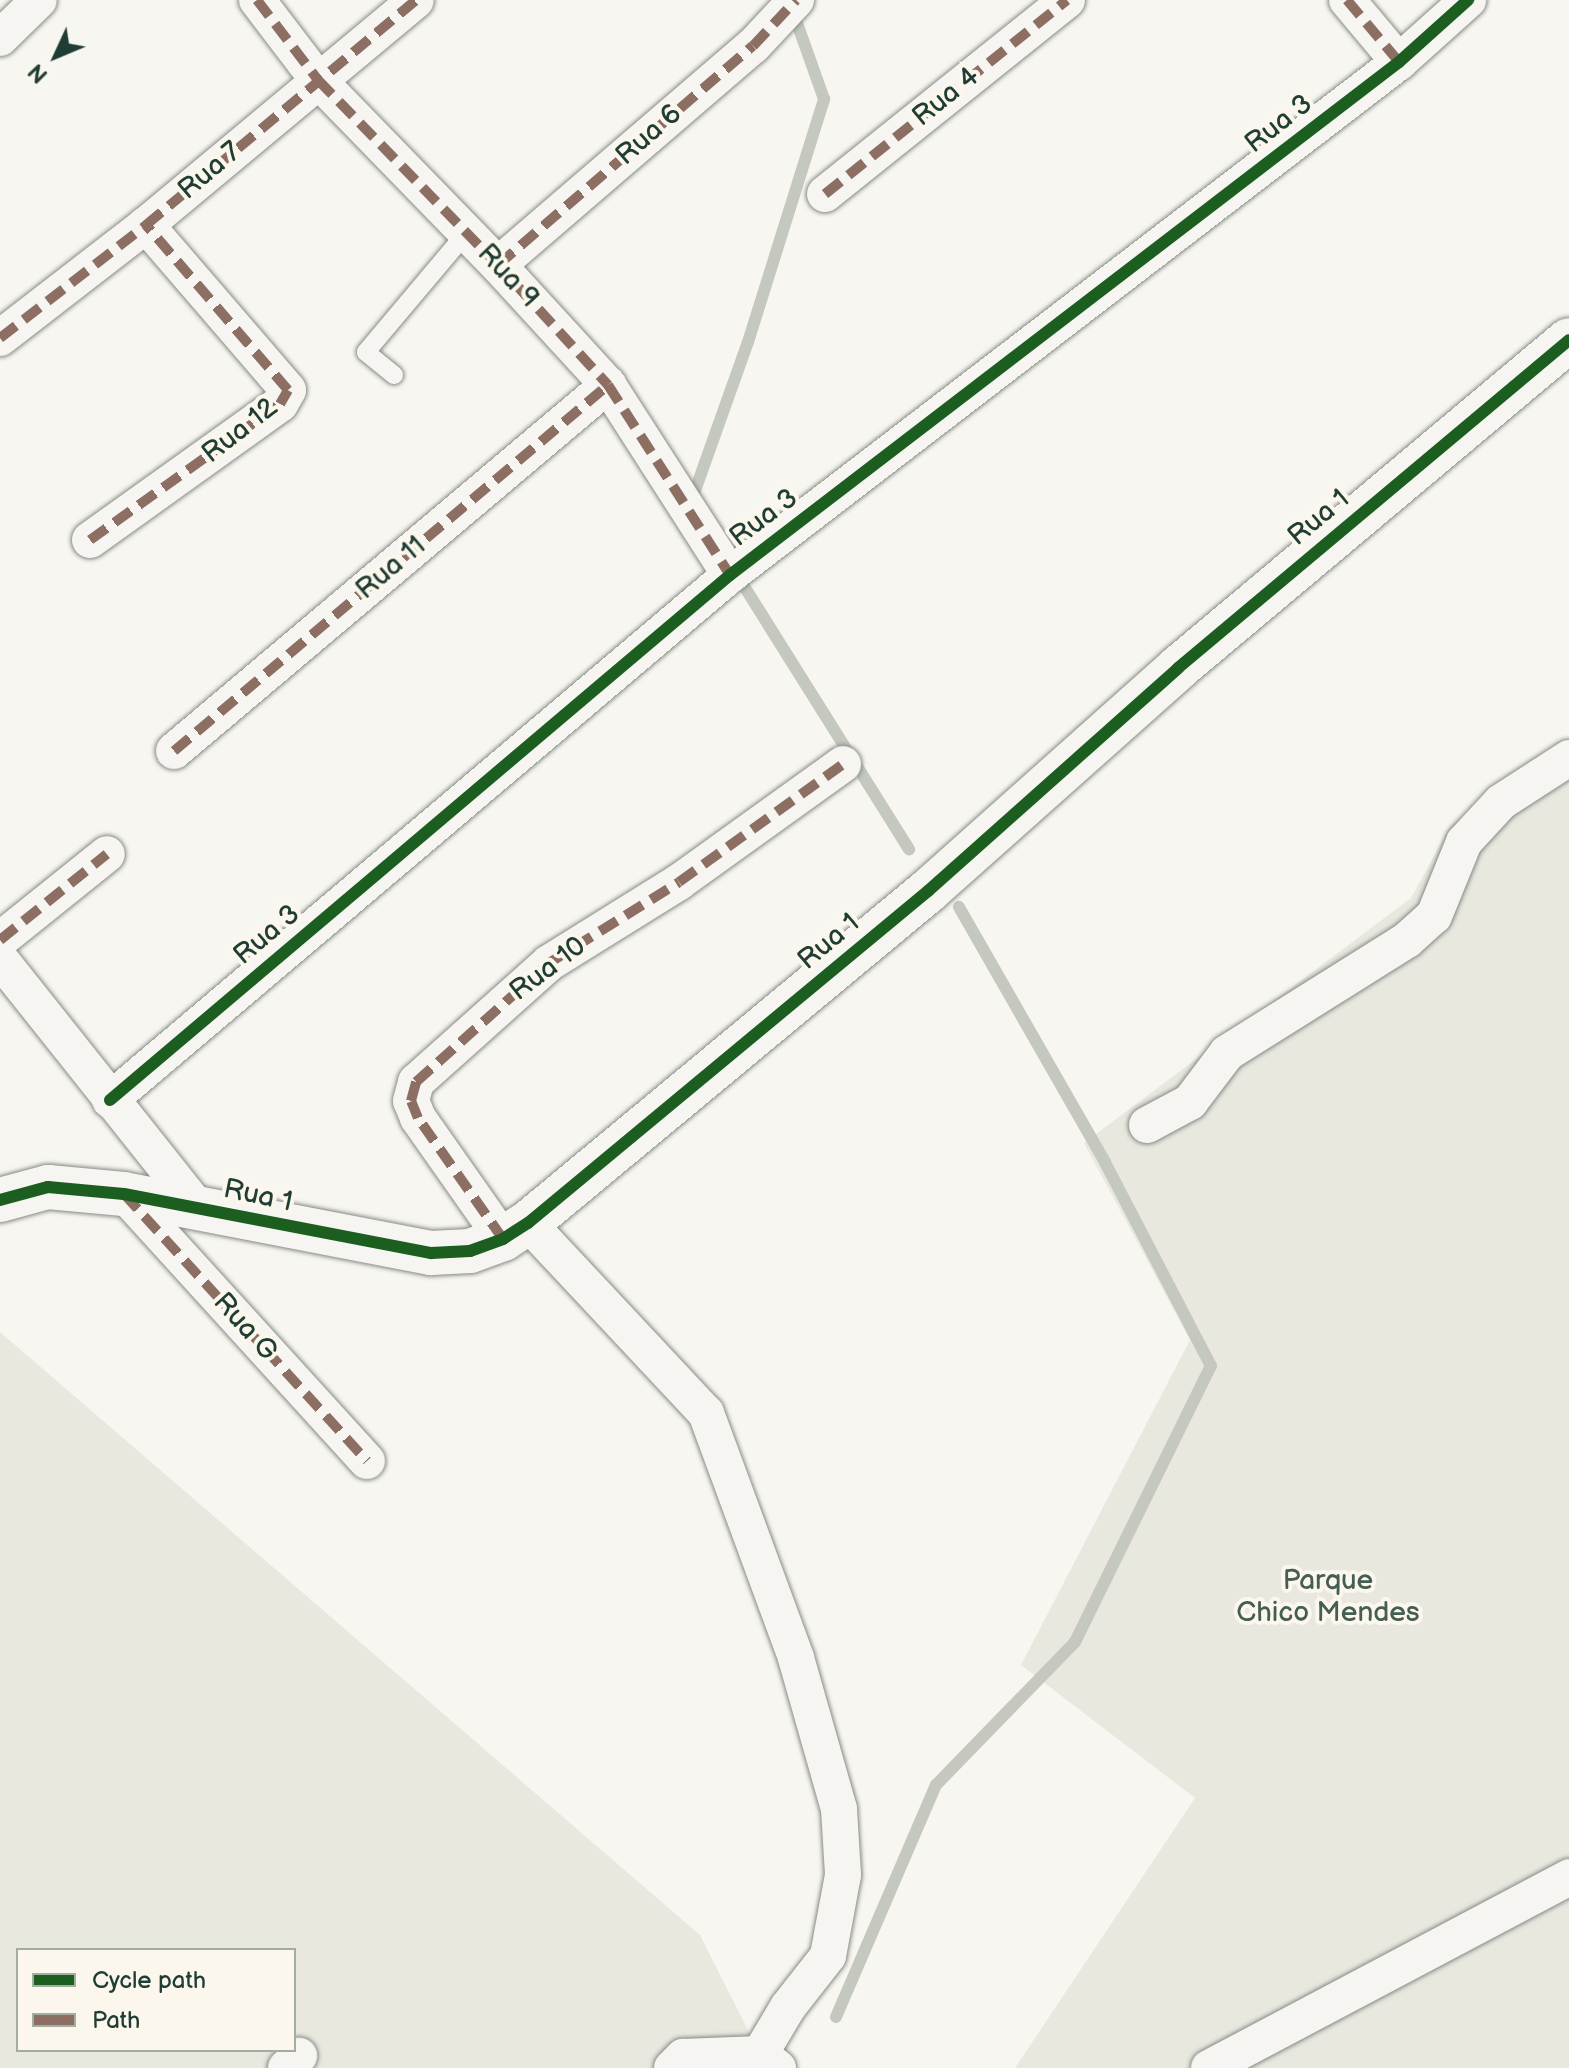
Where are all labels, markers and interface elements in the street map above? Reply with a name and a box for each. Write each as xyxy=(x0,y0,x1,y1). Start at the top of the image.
north arrow xyxy=(16,16,96,96)
text: N xyxy=(23,58,54,88)
street label: Rua 4 xyxy=(906,60,986,134)
street label: Rua 3 xyxy=(1239,87,1319,161)
street label: Rua 6 xyxy=(609,97,689,173)
street label: Rua 7 xyxy=(171,135,249,207)
street label: Rua 9 xyxy=(470,237,546,315)
street label: Rua 12 xyxy=(196,391,284,471)
street label: Rua 3 xyxy=(723,482,805,554)
street label: Rua 1 xyxy=(1281,483,1357,553)
street label: Rua 11 xyxy=(349,529,433,607)
street label: Rua 3 xyxy=(227,898,307,972)
street label: Rua 1 xyxy=(791,907,867,977)
street label: Rua 10 xyxy=(503,930,593,1008)
street label: Rua 1 xyxy=(220,1172,296,1220)
street label: Rua G xyxy=(206,1286,284,1368)
park label: Parque Chico Mendes xyxy=(1236,1564,1420,1630)
legend xyxy=(16,1948,296,2052)
text: Cycle path xyxy=(92,1966,206,1995)
text: Path xyxy=(92,2006,140,2035)

